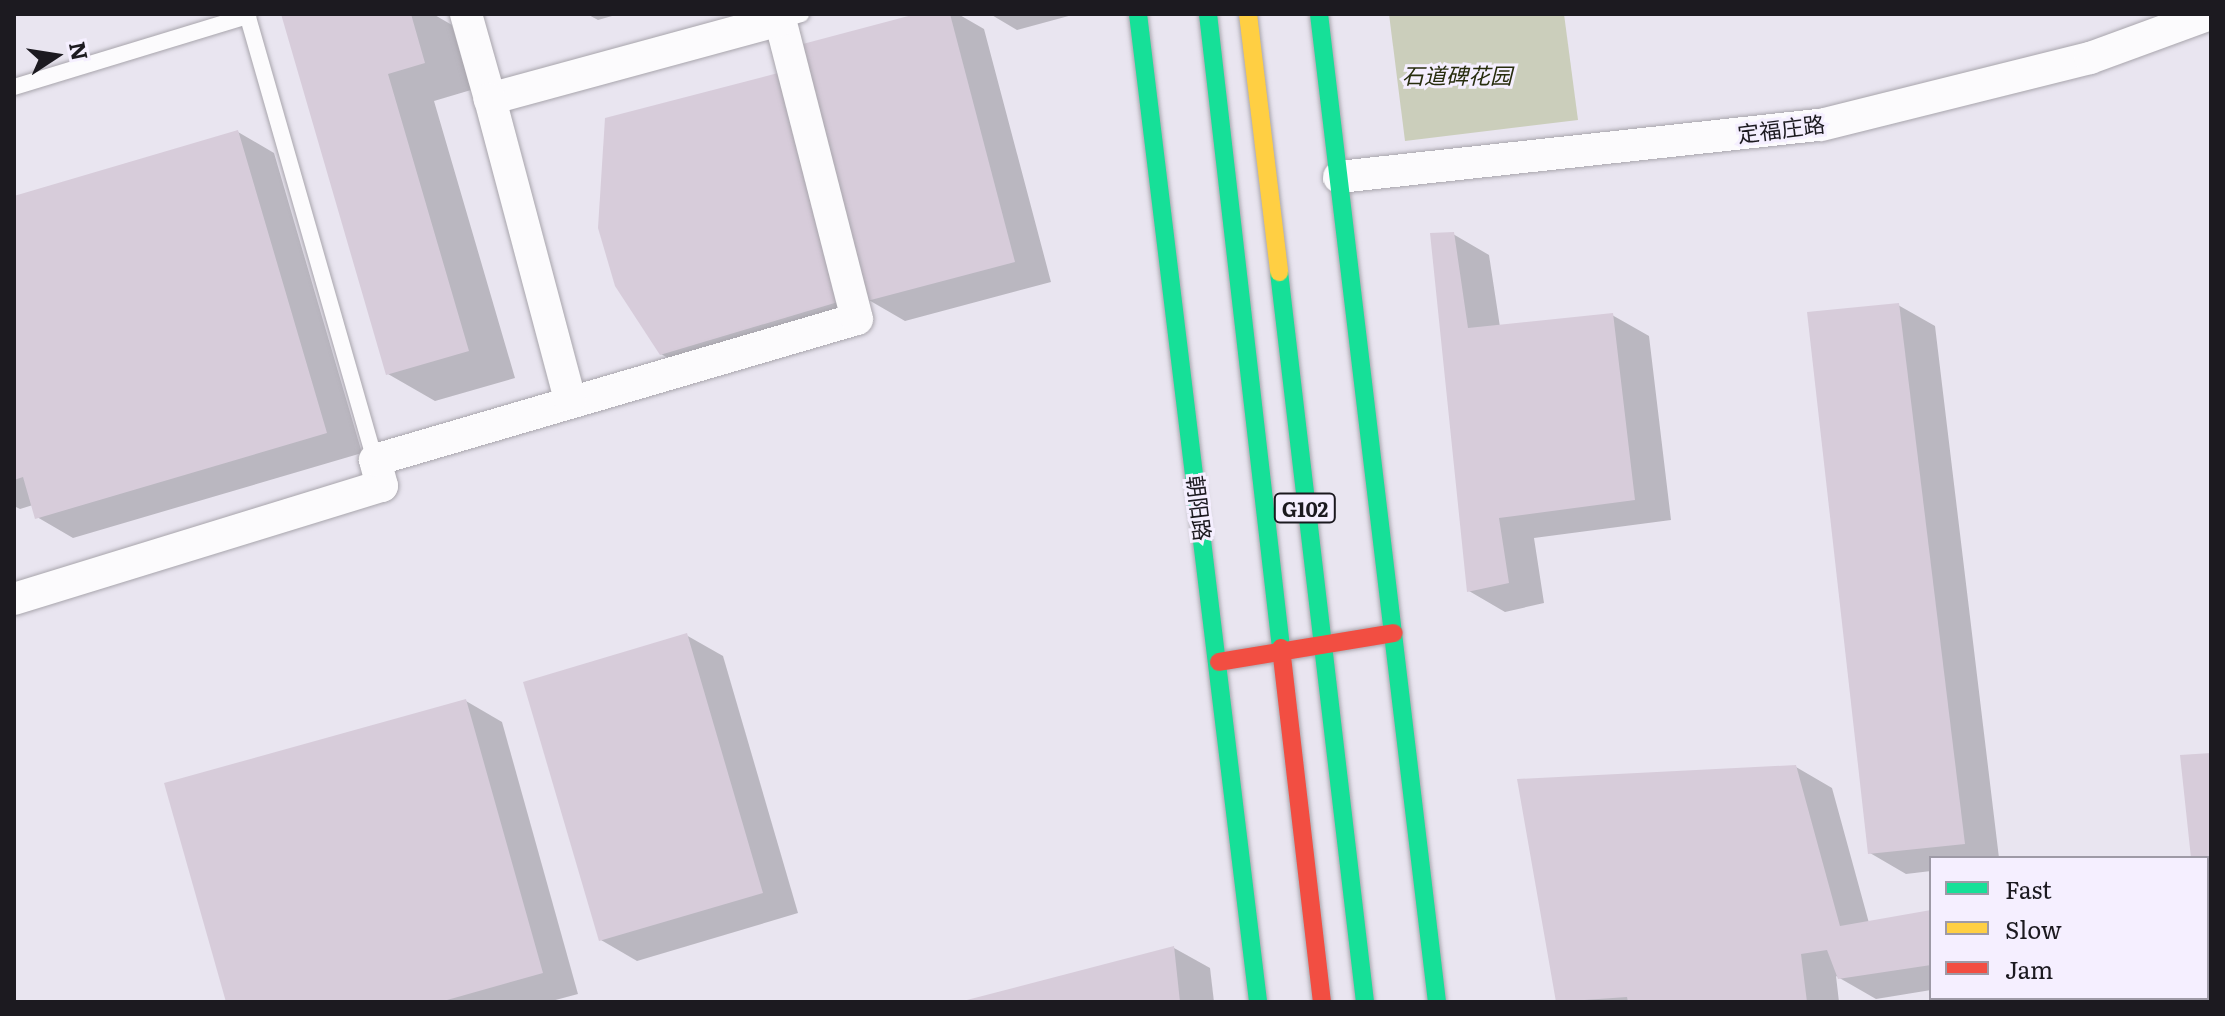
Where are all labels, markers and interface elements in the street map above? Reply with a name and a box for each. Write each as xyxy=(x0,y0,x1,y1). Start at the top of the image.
north arrow xyxy=(16,16,96,96)
text: N xyxy=(62,38,98,63)
park label: 石道碑花园 xyxy=(1402,62,1512,88)
street label: 定福庄路 xyxy=(1736,110,1826,146)
street label: 朝阳路 xyxy=(1183,474,1217,542)
road number: G102 xyxy=(1273,492,1337,524)
legend xyxy=(1929,856,2209,1000)
text: Fast xyxy=(2005,871,2052,906)
text: Slow xyxy=(2005,911,2062,946)
text: Jam xyxy=(2005,951,2053,986)

